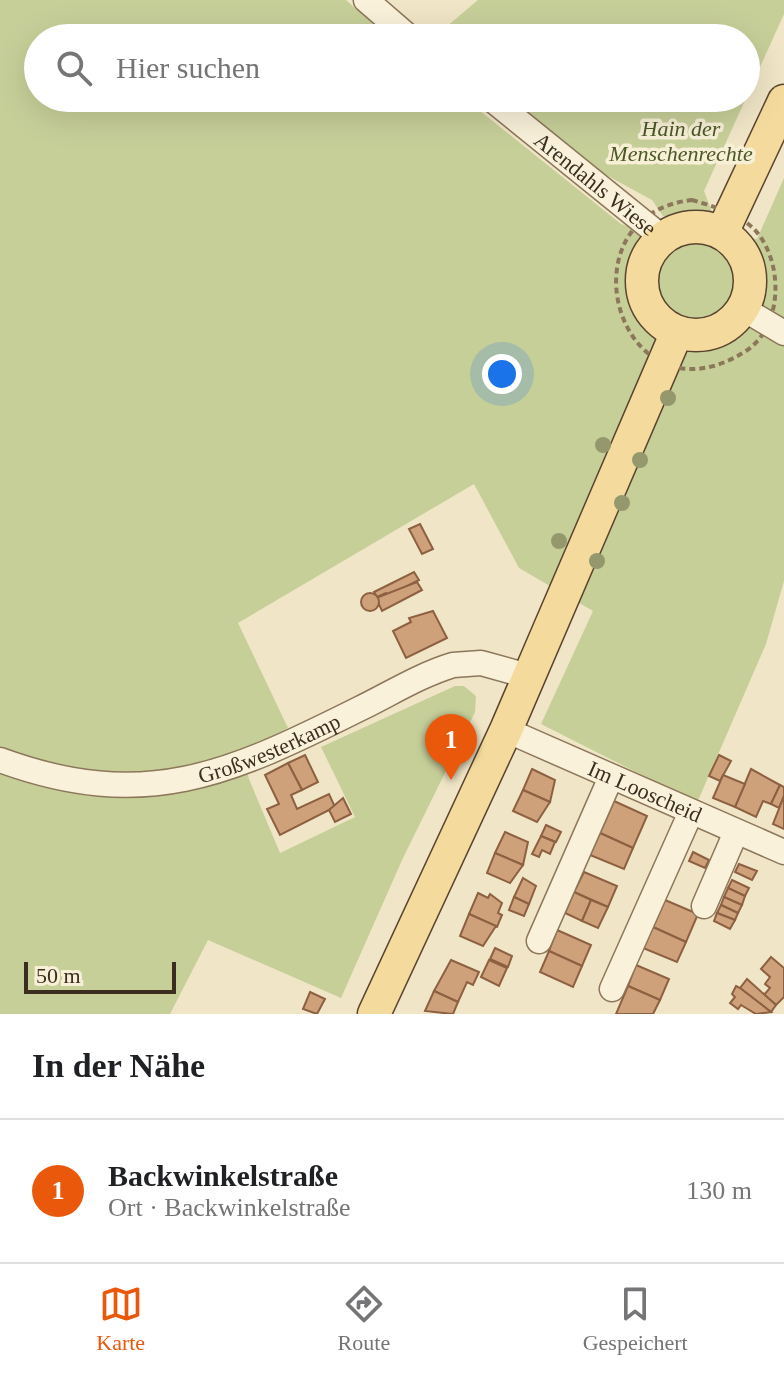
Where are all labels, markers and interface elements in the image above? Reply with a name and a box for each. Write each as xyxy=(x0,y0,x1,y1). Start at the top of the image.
search box xyxy=(24,24,760,112)
icon: search xyxy=(52,46,96,90)
text: Hier suchen xyxy=(116,51,260,84)
park label: Hain der Menschenrechte xyxy=(608,116,753,166)
street label: Arendahls Wiese xyxy=(529,127,661,241)
your location xyxy=(482,354,522,394)
street label: Großwesterkamp xyxy=(195,708,344,788)
pin: 1 xyxy=(425,714,477,780)
street label: Im Looscheid xyxy=(584,756,706,827)
scale bar xyxy=(24,958,176,994)
text: 50 m xyxy=(36,963,81,988)
text: In der Nähe xyxy=(32,1047,205,1084)
text: Backwinkelstraße xyxy=(108,1159,338,1192)
text: 1 xyxy=(52,1176,65,1205)
text: 130 m xyxy=(686,1176,752,1205)
text: Ort · Backwinkelstraße xyxy=(108,1193,351,1222)
tab: Karte xyxy=(96,1282,145,1356)
tab: Route xyxy=(338,1282,390,1356)
tab: Gespeichert xyxy=(583,1282,688,1356)

